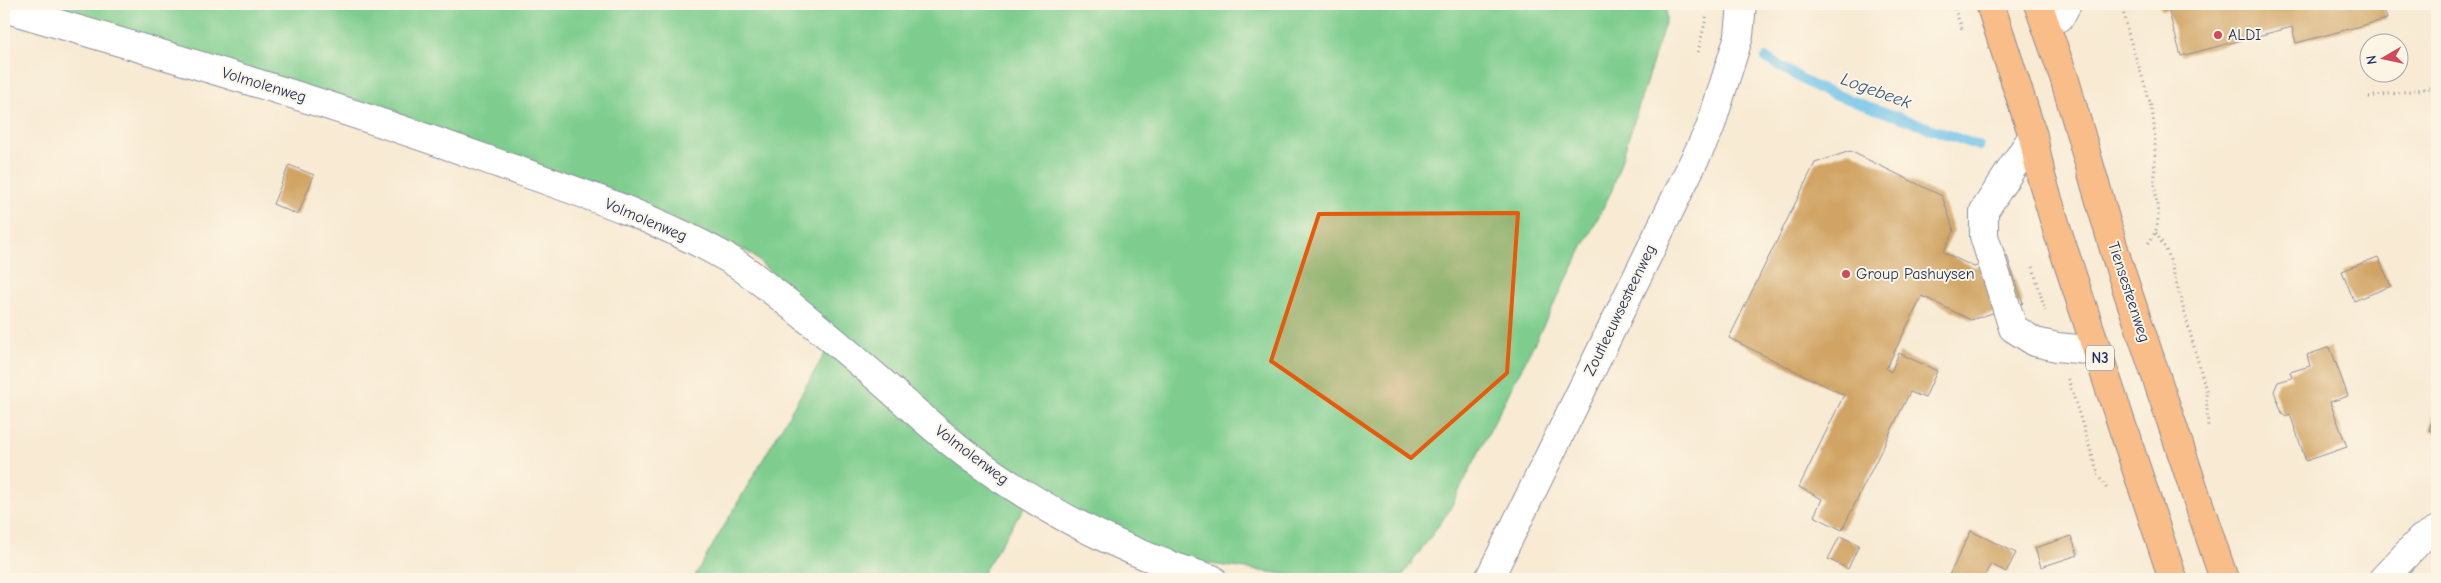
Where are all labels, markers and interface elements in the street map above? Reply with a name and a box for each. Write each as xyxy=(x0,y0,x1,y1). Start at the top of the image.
place label: ALDI xyxy=(2228,26,2261,44)
marker: ALDI xyxy=(2212,29,2224,41)
north arrow xyxy=(2358,32,2408,82)
text: N xyxy=(2363,54,2381,66)
street label: Volmolenweg xyxy=(220,64,308,106)
water label: Logebeek xyxy=(1838,69,1914,113)
street label: Volmolenweg xyxy=(602,195,690,245)
street label: Tiensesteenweg xyxy=(2104,239,2154,345)
street label: Zoutleeuwsesteenweg xyxy=(1580,241,1660,379)
place label: Group Pashuysen xyxy=(1856,265,1975,283)
marker: Group Pashuysen xyxy=(1840,268,1852,280)
road number: N3 xyxy=(2086,346,2114,370)
street label: Volmolenweg xyxy=(932,422,1012,488)

